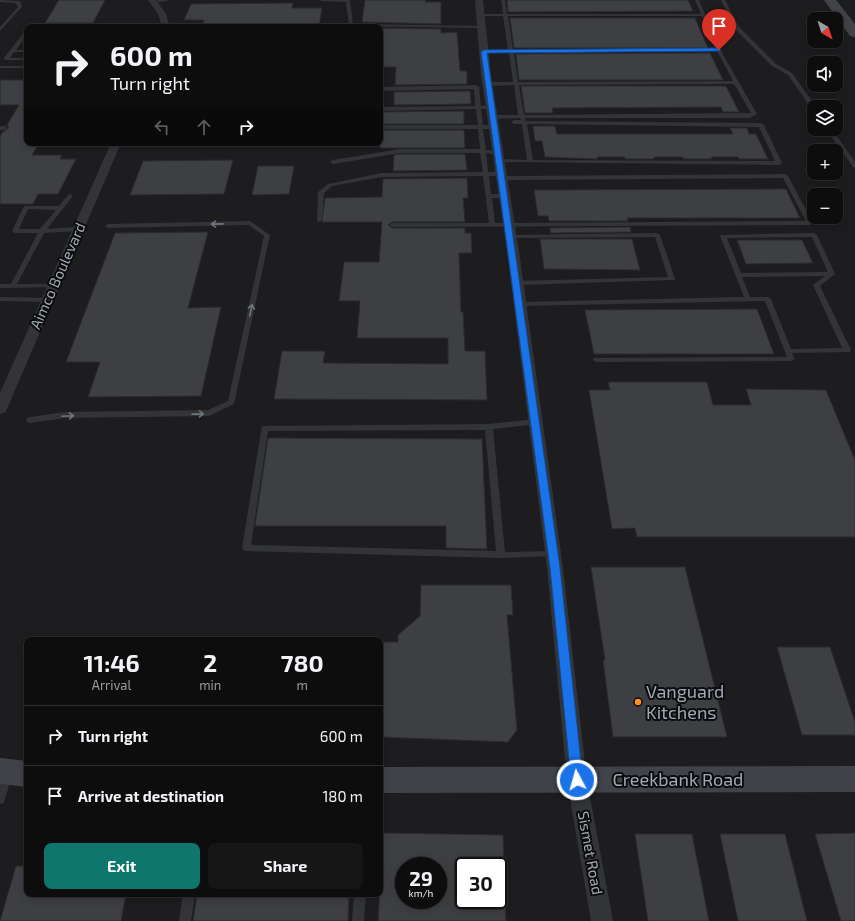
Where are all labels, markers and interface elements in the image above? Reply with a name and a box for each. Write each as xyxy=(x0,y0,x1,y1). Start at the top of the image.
pin xyxy=(702,9,736,50)
north arrow xyxy=(807,12,843,48)
map controls xyxy=(807,12,843,224)
icon: arrive xyxy=(708,15,730,37)
text: 600 m xyxy=(110,38,193,72)
icon: right xyxy=(44,40,96,92)
button: sound xyxy=(807,56,843,92)
text: Turn right xyxy=(110,72,190,94)
button: layers xyxy=(807,100,843,136)
icon: left xyxy=(151,116,173,138)
icon: ahead xyxy=(193,116,215,138)
icon: right xyxy=(235,116,257,138)
button: + xyxy=(807,144,843,180)
button: − xyxy=(807,188,843,224)
street label: Aimco Boulevard xyxy=(26,220,89,332)
one-way arrow xyxy=(211,220,224,227)
one-way arrow xyxy=(247,304,255,317)
one-way arrow xyxy=(191,410,204,417)
one-way arrow xyxy=(61,412,74,419)
text: 11:46 xyxy=(83,648,140,677)
text: 2 xyxy=(203,648,217,677)
text: 780 xyxy=(281,648,324,677)
text: Arrival xyxy=(92,677,131,693)
text: min xyxy=(199,677,221,693)
text: m xyxy=(296,677,308,693)
place label: Vanguard Kitchens xyxy=(646,680,724,723)
marker: Vanguard Kitchens xyxy=(633,697,643,707)
icon: right xyxy=(44,725,66,747)
text: Turn right xyxy=(78,727,148,745)
text: 600 m xyxy=(320,727,363,745)
position arrow xyxy=(556,759,598,801)
street label: Creekbank Road xyxy=(613,768,743,790)
icon: arrive xyxy=(44,785,66,807)
text: Arrive at destination xyxy=(78,787,224,805)
text: 180 m xyxy=(322,787,363,805)
street label: Sismet Road xyxy=(575,810,607,896)
button: Exit xyxy=(44,843,200,889)
button: Share xyxy=(208,843,363,889)
speed limit sign: 30 xyxy=(455,857,507,909)
text: 29 xyxy=(409,866,433,890)
text: km/h xyxy=(409,887,433,899)

